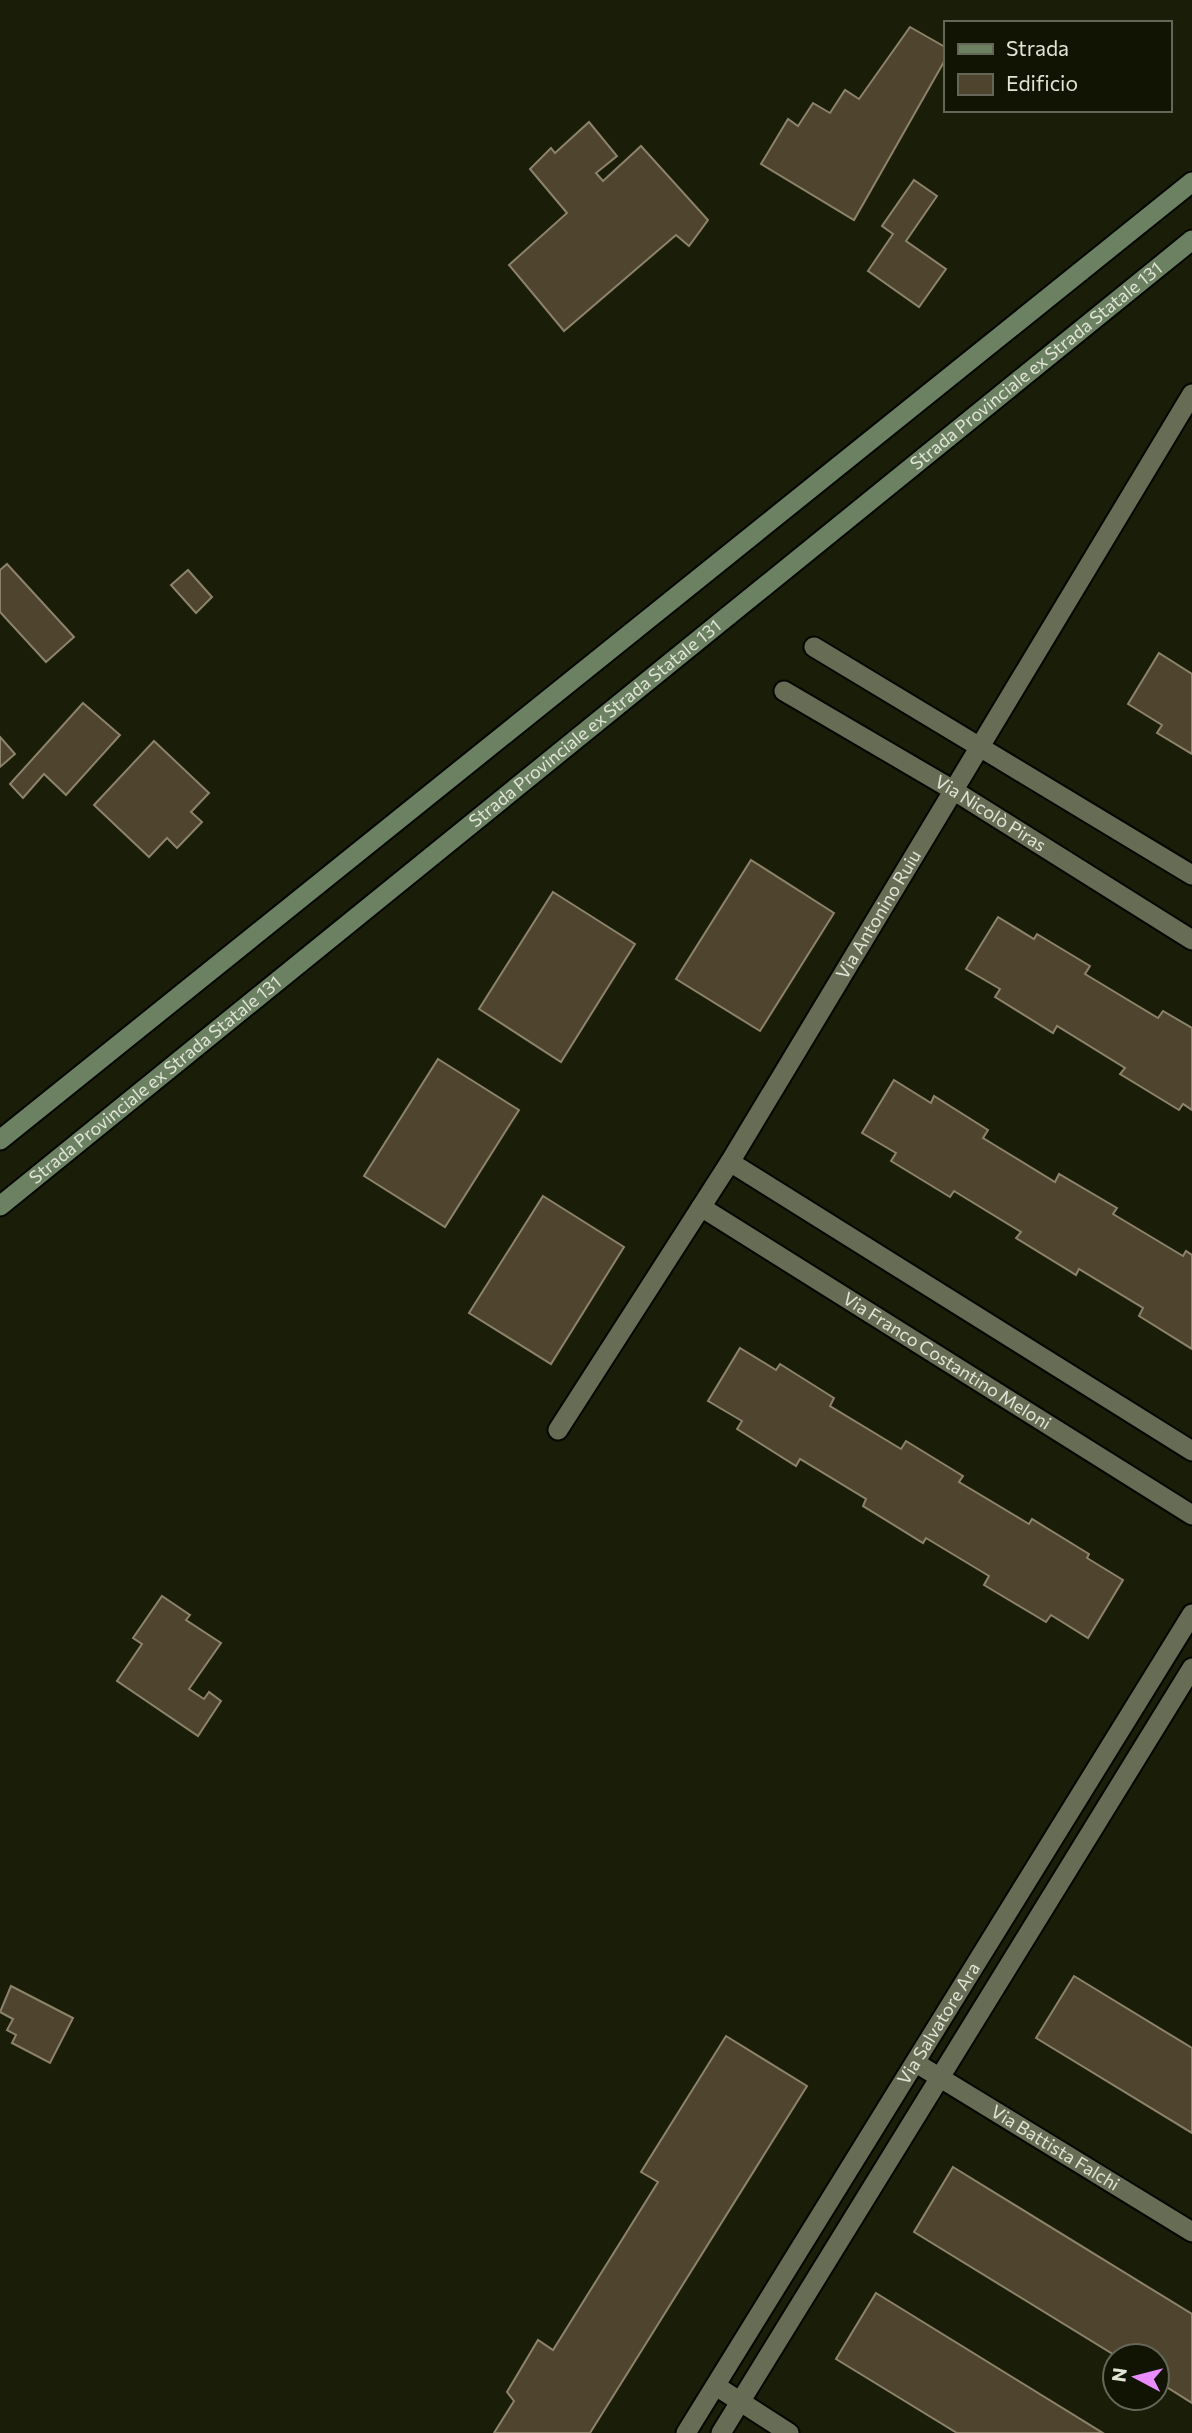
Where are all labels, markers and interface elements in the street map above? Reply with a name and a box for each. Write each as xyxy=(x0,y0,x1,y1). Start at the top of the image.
legend xyxy=(944,21,1171,112)
text: Strada xyxy=(1006,35,1069,60)
text: Edificio xyxy=(1006,70,1078,95)
street label: Strada Provinciale ex Strada Statale 131 xyxy=(905,257,1166,474)
street label: Strada Provinciale ex Strada Statale 131 xyxy=(464,614,725,832)
street label: Via Nicolò Piras xyxy=(931,770,1051,856)
street label: Via Antonino Ruiu xyxy=(831,846,925,983)
street label: Strada Provinciale ex Strada Statale 131 xyxy=(24,971,285,1188)
street label: Via Franco Costantino Meloni xyxy=(839,1287,1055,1434)
street label: Via Salvatore Ara xyxy=(892,1958,984,2088)
street label: Via Battista Falchi xyxy=(987,2100,1124,2195)
north arrow xyxy=(1101,2342,1171,2412)
text: N xyxy=(1106,2366,1131,2383)

